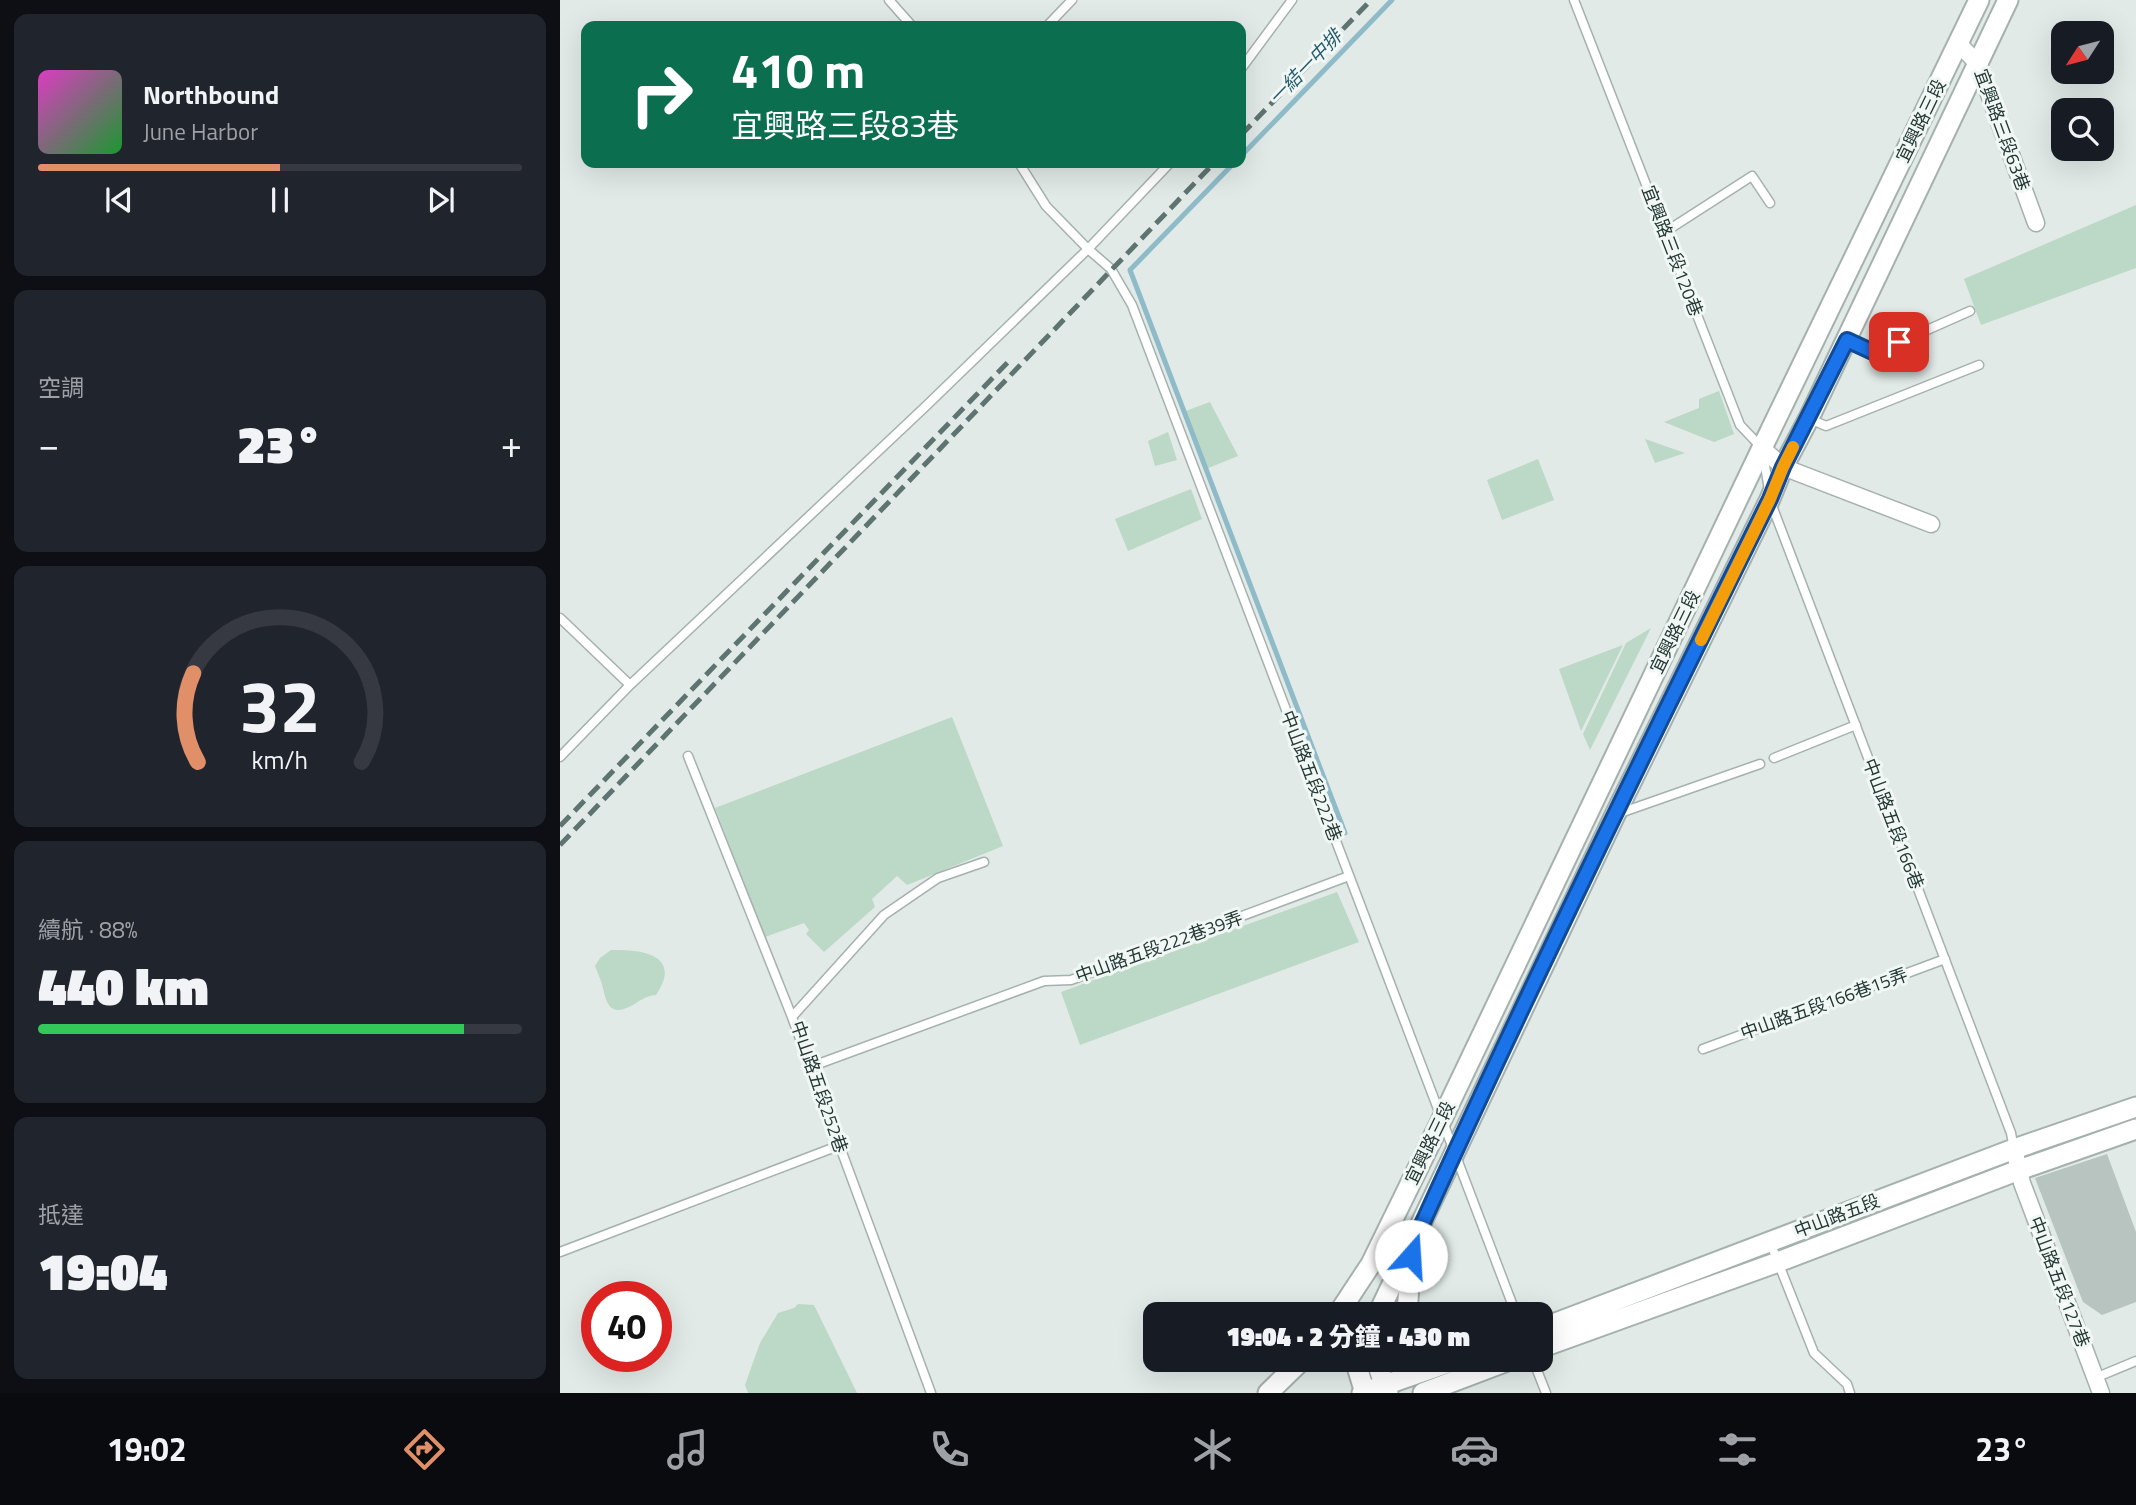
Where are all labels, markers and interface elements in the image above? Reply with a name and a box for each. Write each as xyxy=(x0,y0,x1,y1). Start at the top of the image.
water label: 一結一中排 xyxy=(1261,20,1350,111)
north arrow xyxy=(2051,21,2114,84)
map controls xyxy=(2051,21,2114,161)
text: 410 m xyxy=(731,32,865,107)
icon: right xyxy=(616,49,707,140)
street label: 宜興路三段63巷 xyxy=(1968,65,2037,195)
street label: 宜興路三段 xyxy=(1889,74,1952,167)
text: Northbound xyxy=(143,75,279,114)
button: search xyxy=(2051,98,2114,161)
text: 宜興路三段83巷 xyxy=(731,101,959,149)
text: June Harbor xyxy=(143,114,258,149)
icon: previous xyxy=(100,181,138,219)
icon: pause xyxy=(261,181,299,219)
icon: next xyxy=(422,181,460,219)
street label: 宜興路三段120巷 xyxy=(1635,181,1710,320)
pin xyxy=(1869,312,1929,372)
icon: arrive xyxy=(1880,323,1918,361)
text: 空調 xyxy=(38,370,84,405)
text: 23° xyxy=(237,404,323,483)
text: − xyxy=(38,415,59,473)
text: + xyxy=(501,415,522,473)
street label: 宜興路三段 xyxy=(1643,585,1706,678)
text: 32 xyxy=(239,651,321,761)
street label: 中山路五段222巷 xyxy=(1274,706,1349,845)
text: km/h xyxy=(252,741,308,779)
street label: 中山路五段166巷 xyxy=(1856,754,1931,893)
street label: 中山路五段222巷39弄 xyxy=(1071,904,1246,989)
text: 續航 · 88% xyxy=(38,912,138,947)
text: 440 km xyxy=(38,946,209,1025)
street label: 中山路五段166巷15弄 xyxy=(1736,961,1911,1046)
street label: 中山路五段252巷 xyxy=(784,1017,855,1157)
street label: 宜興路三段 xyxy=(1398,1096,1461,1189)
street label: 中山路五段 xyxy=(1790,1187,1884,1244)
text: 抵達 xyxy=(38,1197,84,1232)
street label: 中山路五段127巷 xyxy=(2022,1212,2097,1351)
position arrow xyxy=(1374,1219,1448,1293)
text: 19:04 xyxy=(38,1231,167,1310)
speed limit sign: 40 xyxy=(581,1281,672,1372)
text: 19:04 · 2 分鐘 · 430 m xyxy=(1226,1317,1470,1356)
text: 19:02 xyxy=(107,1425,187,1473)
icon: directions xyxy=(400,1425,449,1474)
icon: music xyxy=(663,1425,712,1474)
icon: phone xyxy=(925,1425,974,1474)
icon: climate xyxy=(1188,1425,1237,1474)
icon: car xyxy=(1450,1425,1499,1474)
icon: filters xyxy=(1713,1425,1762,1474)
text: 23° xyxy=(1975,1425,2029,1473)

